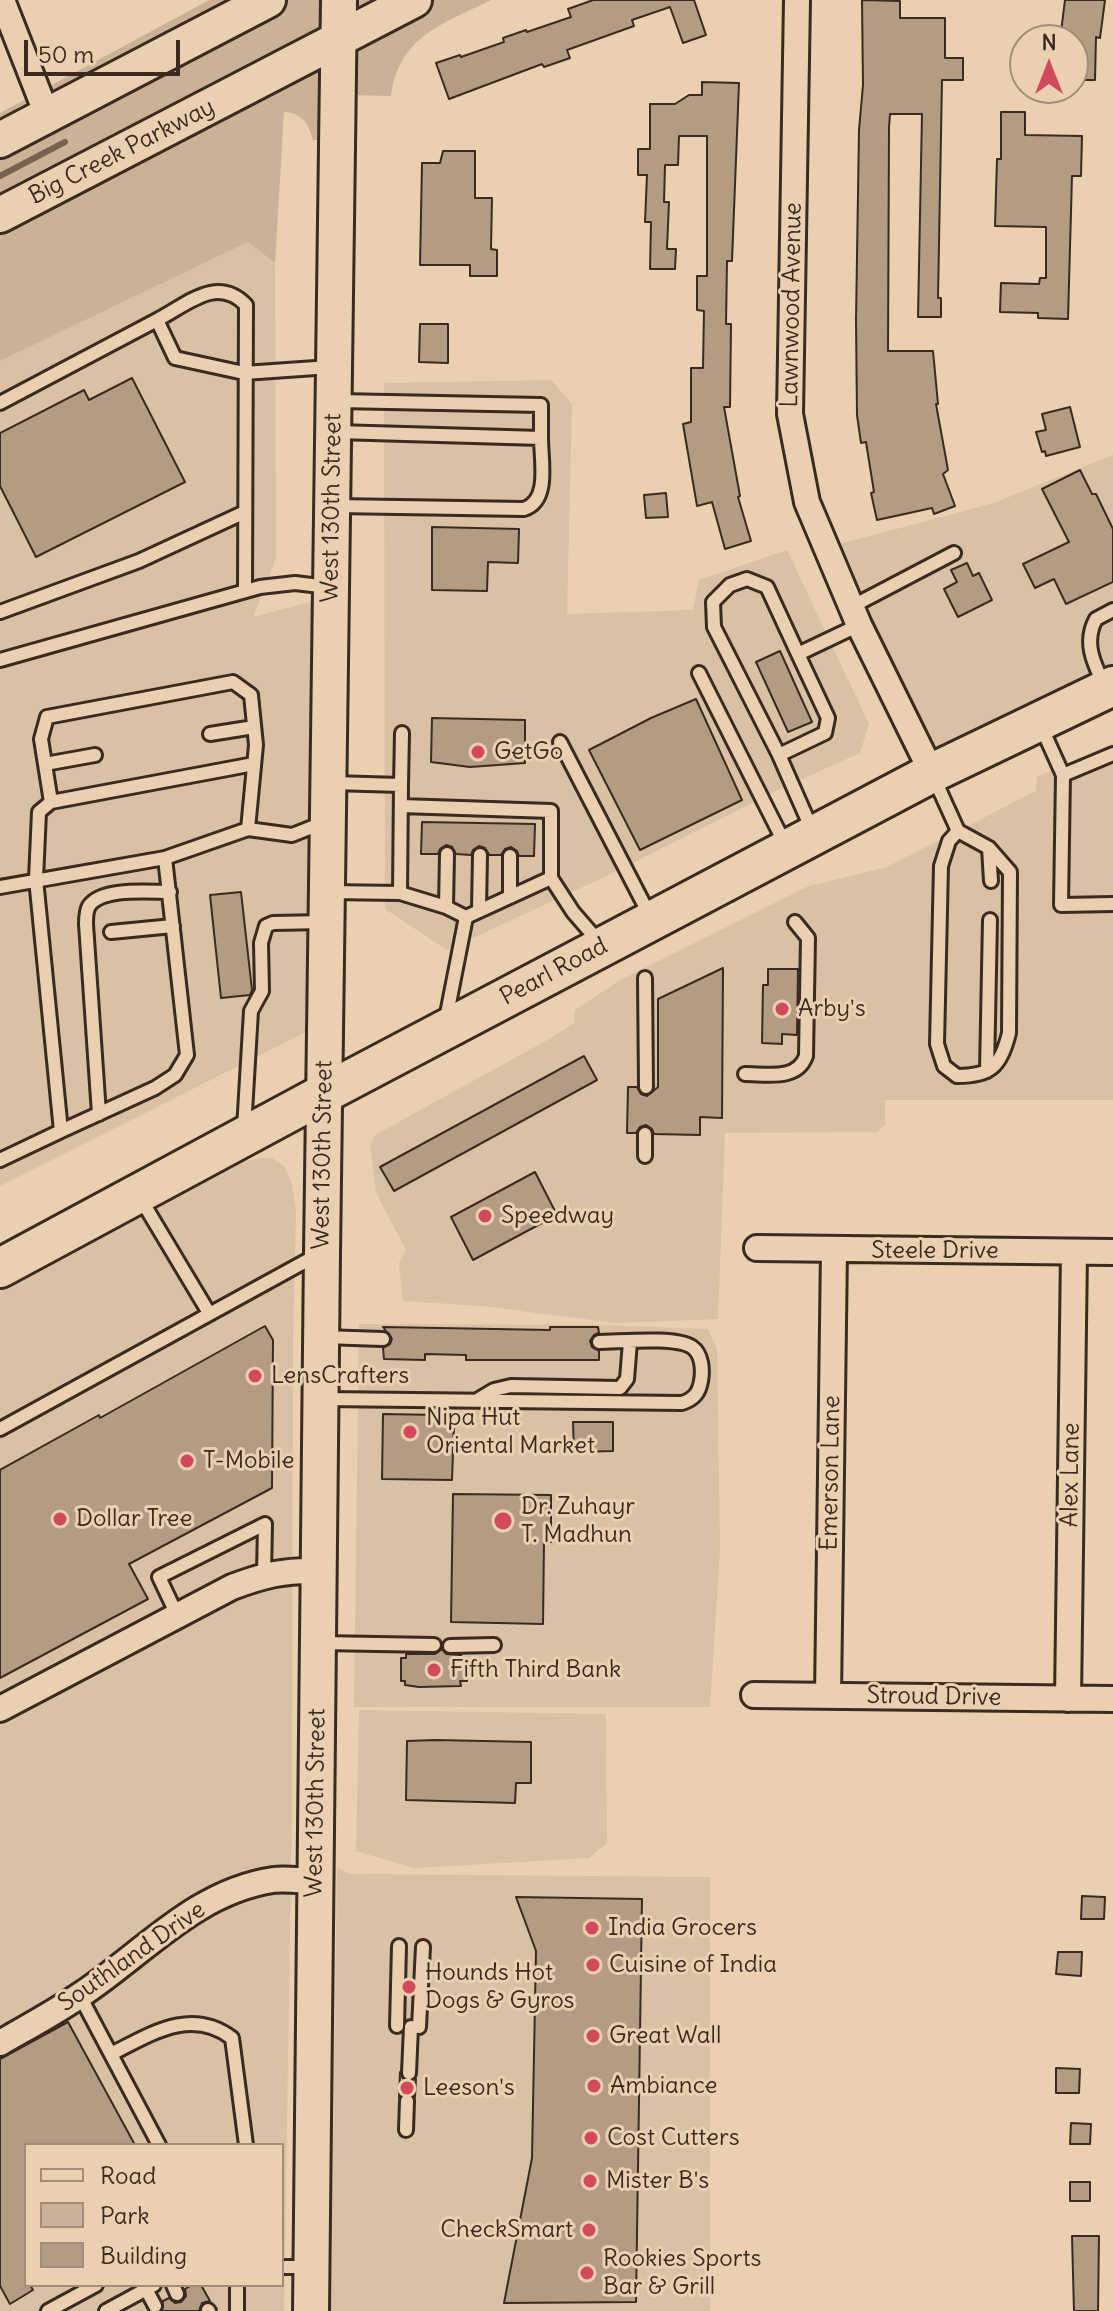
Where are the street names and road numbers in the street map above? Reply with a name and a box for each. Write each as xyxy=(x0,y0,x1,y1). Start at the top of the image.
street label: Big Creek Parkway xyxy=(24,93,220,211)
street label: Lawnwood Avenue xyxy=(776,202,808,408)
street label: West 130th Street xyxy=(316,413,348,603)
street label: Pearl Road xyxy=(495,932,613,1012)
street label: West 130th Street xyxy=(307,1060,339,1250)
street label: Steele Drive xyxy=(871,1237,999,1265)
street label: Emerson Lane xyxy=(815,1395,847,1551)
street label: Alex Lane xyxy=(1056,1422,1086,1528)
street label: Stroud Drive xyxy=(866,1681,1002,1713)
street label: West 130th Street xyxy=(300,1708,332,1898)
street label: Southland Drive xyxy=(53,1896,211,2018)

